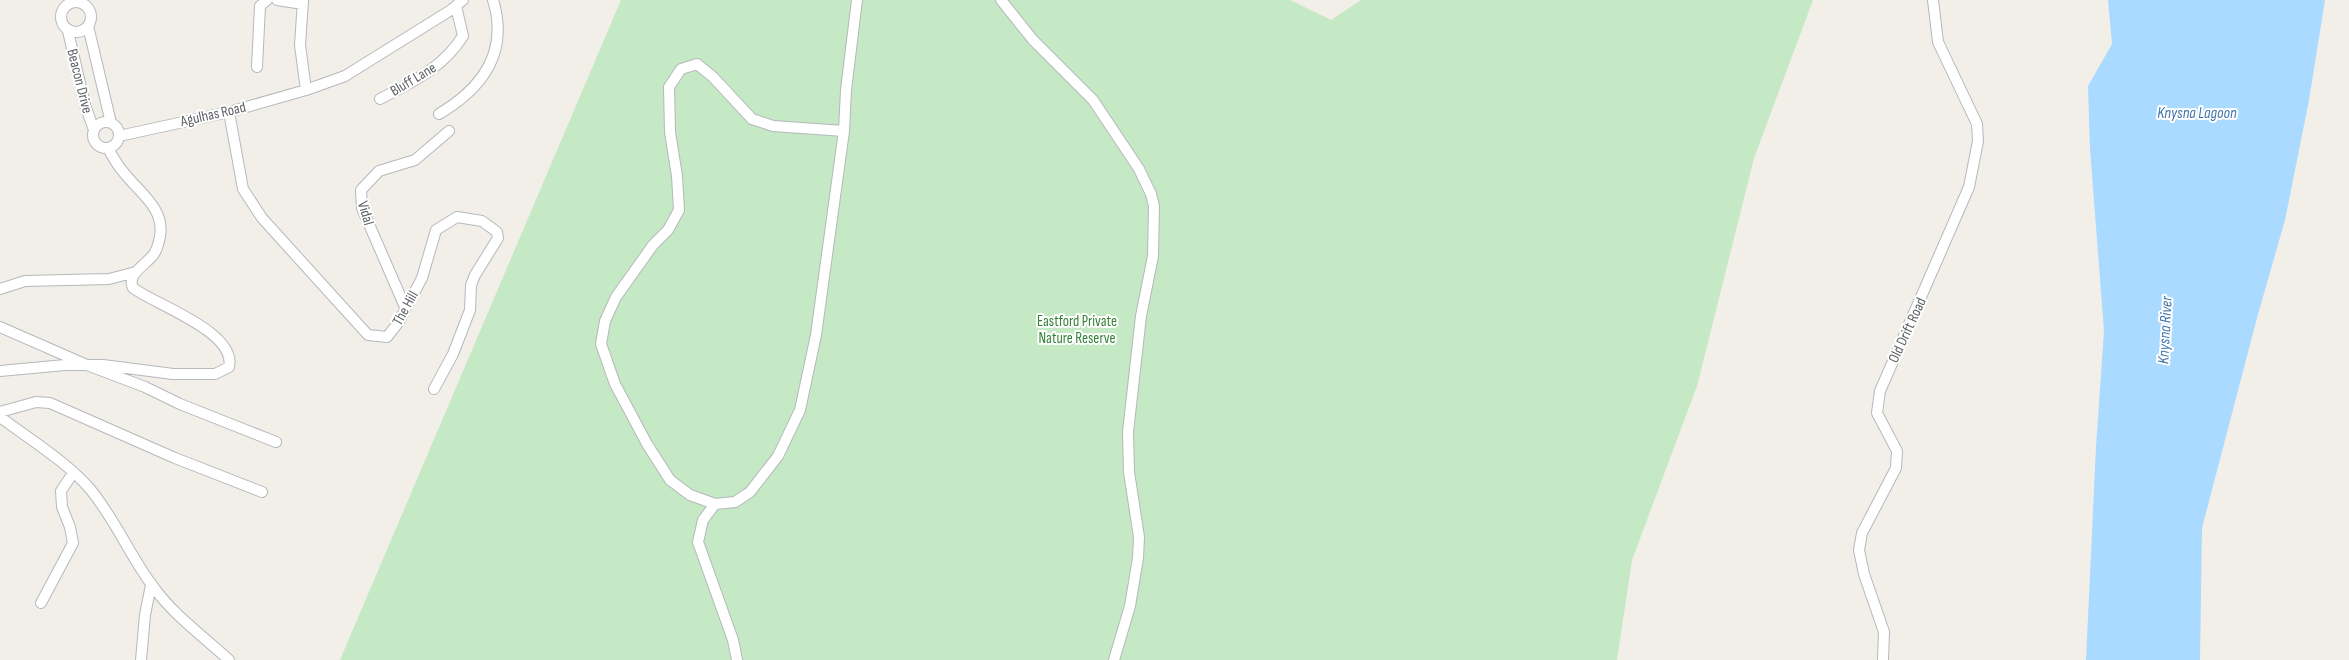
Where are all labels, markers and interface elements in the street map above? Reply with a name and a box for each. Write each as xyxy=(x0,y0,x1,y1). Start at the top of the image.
street label: Beacon Drive xyxy=(62,47,97,115)
street label: Bluff Lane xyxy=(387,58,440,101)
street label: Agulhas Road xyxy=(178,98,248,131)
water label: Knysna Lagoon xyxy=(2157,104,2237,123)
street label: Vidal xyxy=(353,199,378,227)
street label: The Hill xyxy=(388,288,423,329)
street label: Old Drift Road xyxy=(1884,295,1931,366)
water label: Knysna River xyxy=(2154,295,2177,364)
park label: Eastford Private Nature Reserve xyxy=(1037,312,1117,348)

